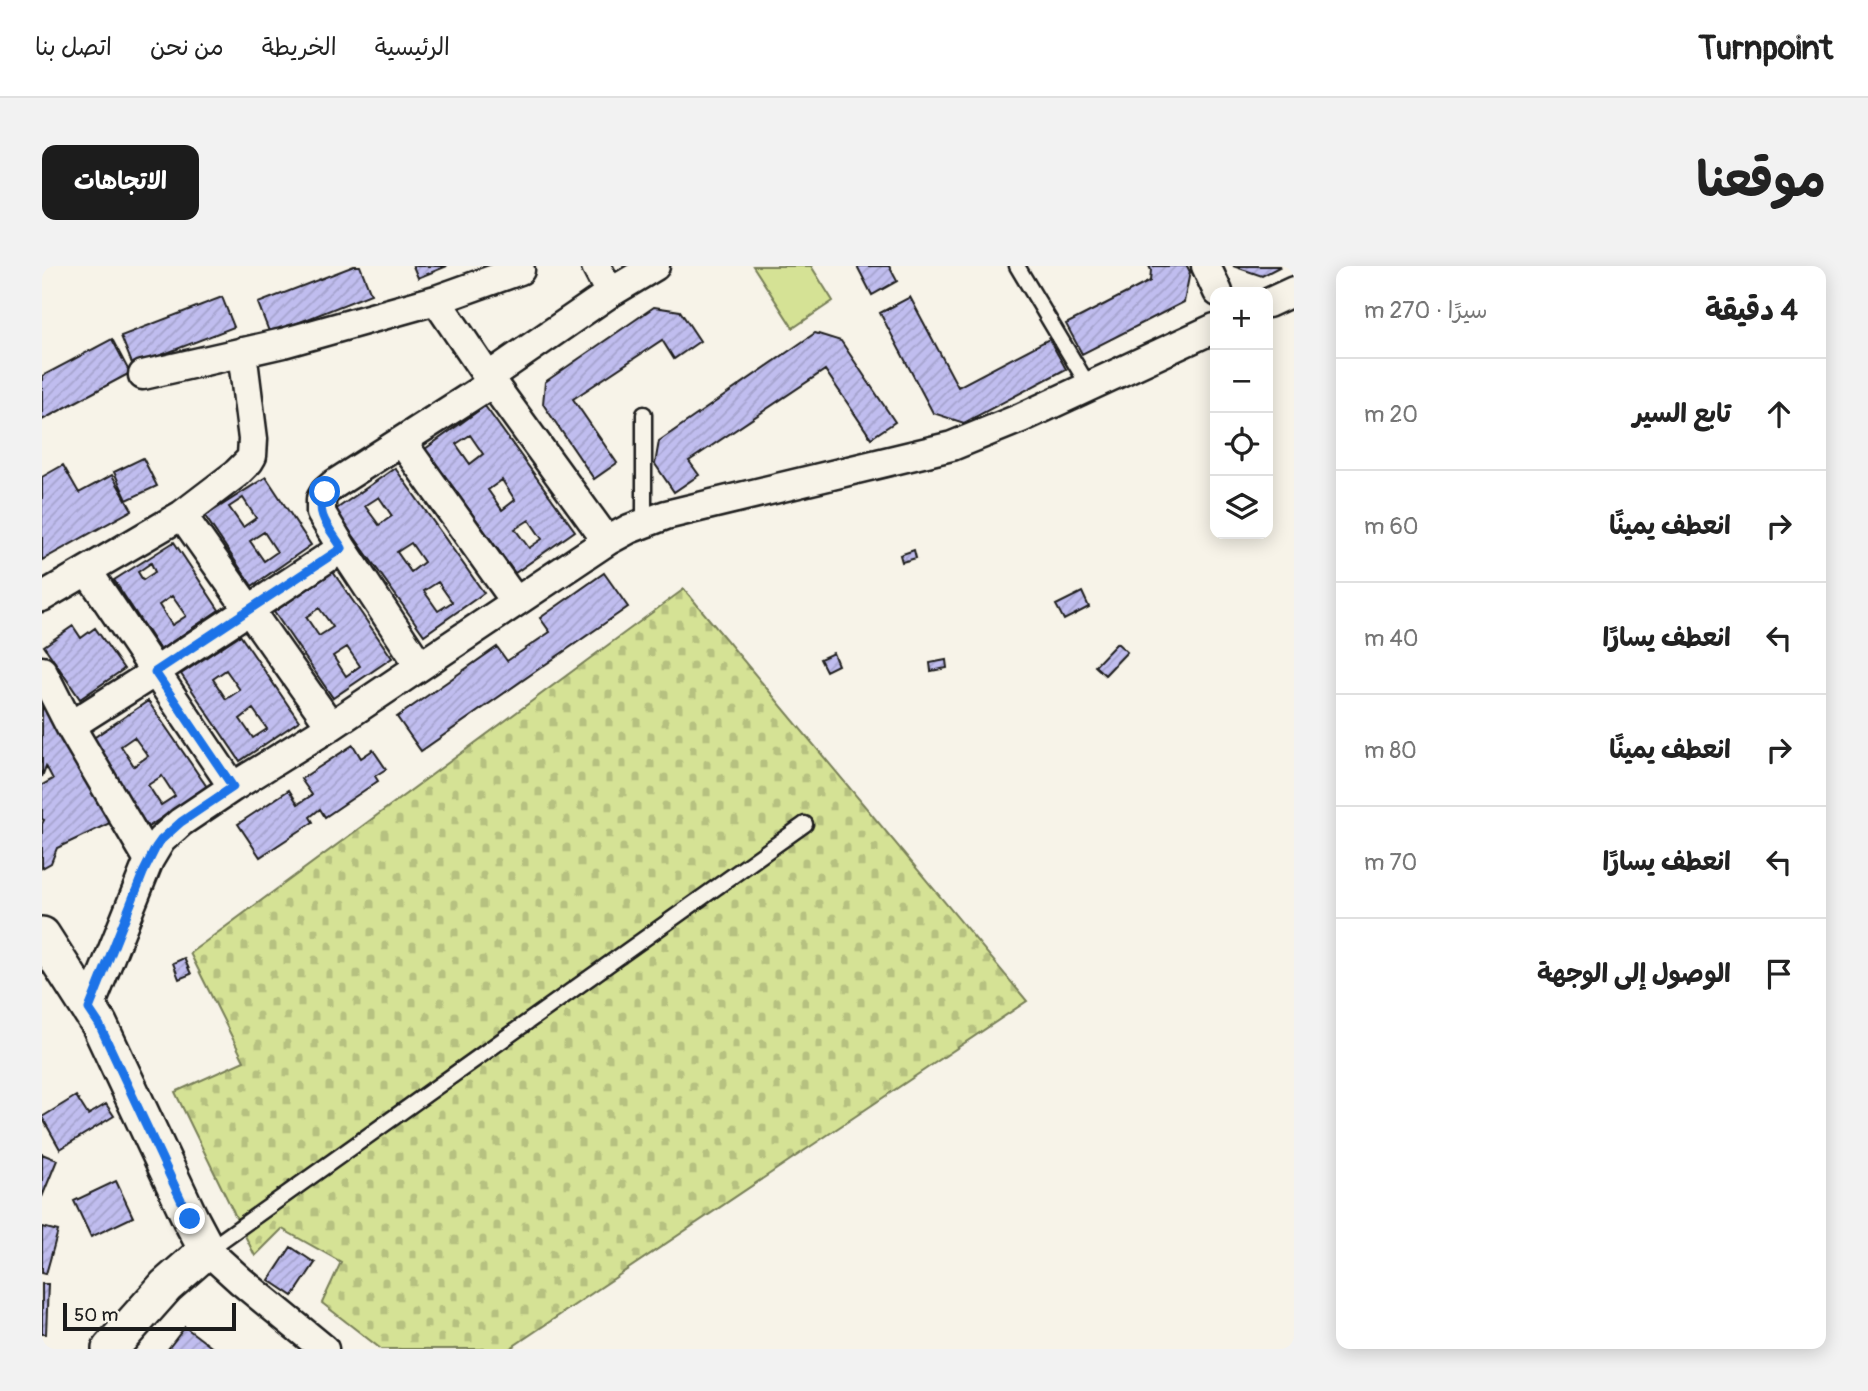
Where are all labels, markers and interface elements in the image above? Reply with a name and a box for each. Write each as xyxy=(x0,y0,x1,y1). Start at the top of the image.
text: Turnpoint xyxy=(1698,28,1833,69)
text: اتصل بنا xyxy=(35,33,112,62)
text: من نحن xyxy=(150,33,224,62)
text: الخريطة xyxy=(262,33,337,62)
text: الرئيسية xyxy=(375,33,450,62)
button: الاتجاهات xyxy=(42,145,199,220)
text: موقعنا xyxy=(1696,150,1826,211)
map controls xyxy=(1210,287,1273,539)
button: + xyxy=(1210,287,1273,350)
text: 4 دقيقة xyxy=(1705,292,1798,329)
text: سيرًا · 270 m xyxy=(1364,296,1488,325)
button: − xyxy=(1210,350,1273,413)
icon: ahead xyxy=(1760,395,1798,433)
text: تابع السير xyxy=(1633,398,1731,430)
text: 20 m xyxy=(1364,400,1418,429)
button: locate xyxy=(1210,413,1273,476)
route start xyxy=(309,476,340,507)
button: layers xyxy=(1210,476,1273,539)
icon: right xyxy=(1760,507,1798,545)
text: انعطف يمينًا xyxy=(1609,510,1731,542)
text: 60 m xyxy=(1364,512,1419,541)
icon: left xyxy=(1760,619,1798,657)
text: انعطف يسارًا xyxy=(1602,622,1731,654)
text: 40 m xyxy=(1364,624,1419,653)
icon: right xyxy=(1760,731,1798,769)
text: انعطف يمينًا xyxy=(1609,734,1731,766)
text: 80 m xyxy=(1364,736,1417,765)
icon: left xyxy=(1760,843,1798,881)
text: انعطف يسارًا xyxy=(1602,846,1731,878)
text: 70 m xyxy=(1364,848,1417,877)
icon: arrive xyxy=(1760,955,1798,993)
text: الوصول إلى الوجهة xyxy=(1537,958,1731,990)
route end xyxy=(174,1203,205,1234)
scale bar xyxy=(63,1300,236,1332)
text: 50 m xyxy=(74,1303,118,1327)

